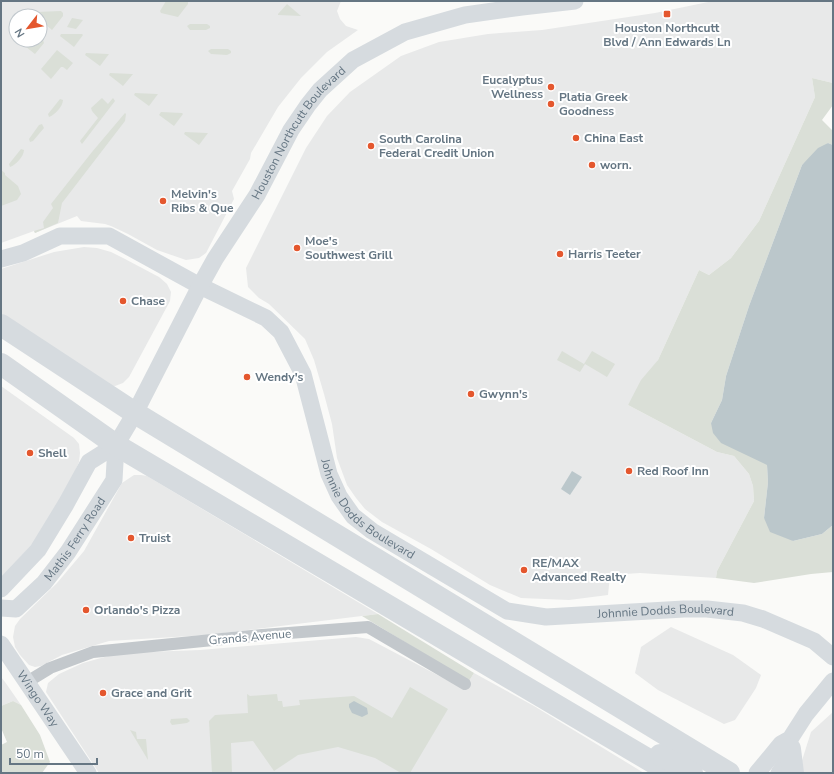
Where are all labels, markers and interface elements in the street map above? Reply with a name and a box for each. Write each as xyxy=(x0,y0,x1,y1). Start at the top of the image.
north arrow xyxy=(8,8,48,48)
marker: Houston Northcutt Blvd / Ann Edwards Ln xyxy=(662,9,672,19)
place label: Houston Northcutt Blvd / Ann Edwards Ln xyxy=(603,20,731,50)
text: N xyxy=(11,26,28,40)
street label: Houston Northcutt Boulevard xyxy=(248,63,349,202)
place label: Eucalyptus Wellness xyxy=(482,72,543,102)
marker: Eucalyptus Wellness xyxy=(546,82,556,92)
place label: Platia Greek Goodness xyxy=(559,89,628,119)
marker: Platia Greek Goodness xyxy=(546,99,556,109)
place label: China East xyxy=(584,130,644,146)
place label: South Carolina Federal Credit Union xyxy=(379,131,494,161)
marker: China East xyxy=(571,133,581,143)
marker: South Carolina Federal Credit Union xyxy=(366,141,376,151)
place label: worn. xyxy=(600,157,632,173)
marker: worn. xyxy=(587,160,597,170)
place label: Melvin's Ribs & Que xyxy=(171,186,234,216)
marker: Melvin's Ribs & Que xyxy=(158,196,168,206)
place label: Moe's Southwest Grill xyxy=(305,233,393,263)
marker: Moe's Southwest Grill xyxy=(292,243,302,253)
place label: Harris Teeter xyxy=(568,246,641,262)
marker: Harris Teeter xyxy=(555,249,565,259)
place label: Chase xyxy=(131,293,166,309)
marker: Chase xyxy=(118,296,128,306)
place label: Wendy's xyxy=(255,369,304,385)
marker: Wendy's xyxy=(242,372,252,382)
place label: Gwynn's xyxy=(479,386,528,402)
marker: Gwynn's xyxy=(466,389,476,399)
place label: Shell xyxy=(38,445,67,461)
marker: Shell xyxy=(25,448,35,458)
street label: Johnnie Dodds Boulevard xyxy=(317,456,418,563)
place label: Red Roof Inn xyxy=(637,463,709,479)
marker: Red Roof Inn xyxy=(624,466,634,476)
street label: Mathis Ferry Road xyxy=(41,494,109,584)
place label: Truist xyxy=(139,530,171,546)
marker: Truist xyxy=(126,533,136,543)
place label: RE/MAX Advanced Realty xyxy=(532,555,627,585)
marker: RE/MAX Advanced Realty xyxy=(519,565,529,575)
street label: Johnnie Dodds Boulevard xyxy=(596,601,735,622)
place label: Orlando's Pizza xyxy=(94,602,180,618)
marker: Orlando's Pizza xyxy=(81,605,91,615)
street label: Grands Avenue xyxy=(208,625,292,649)
street label: Wingo Way xyxy=(13,667,63,731)
place label: Grace and Grit xyxy=(111,685,192,701)
marker: Grace and Grit xyxy=(98,688,108,698)
scale bar xyxy=(10,740,97,766)
text: 50 m xyxy=(16,746,44,762)

